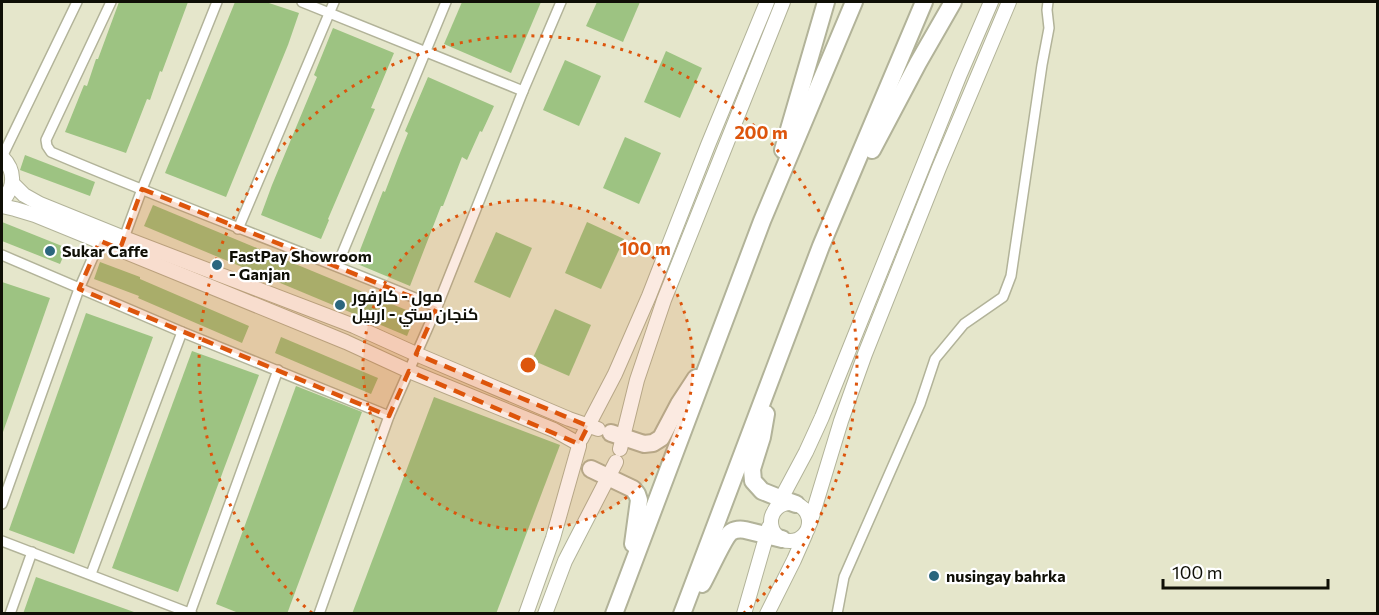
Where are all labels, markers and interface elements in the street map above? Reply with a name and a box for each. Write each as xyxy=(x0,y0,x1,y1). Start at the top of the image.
text: 200 m xyxy=(734,121,788,143)
text: 100 m xyxy=(619,237,671,259)
place label: Sukar Caffe xyxy=(62,241,148,260)
marker: Sukar Caffe xyxy=(43,244,57,258)
place label: FastPay Showroom - Ganjan xyxy=(229,246,372,283)
marker: FastPay Showroom - Ganjan xyxy=(210,258,224,272)
place label: مول - كارفور كنجان ستي - اربيل xyxy=(351,286,478,327)
marker: مول - كارفور كنجان ستي - اربيل xyxy=(333,298,347,312)
centre of rings xyxy=(518,355,538,375)
scale bar xyxy=(1163,552,1328,590)
text: 100 m xyxy=(1172,561,1222,583)
place label: nusingay bahrka xyxy=(946,566,1066,585)
marker: nusingay bahrka xyxy=(927,569,941,583)

